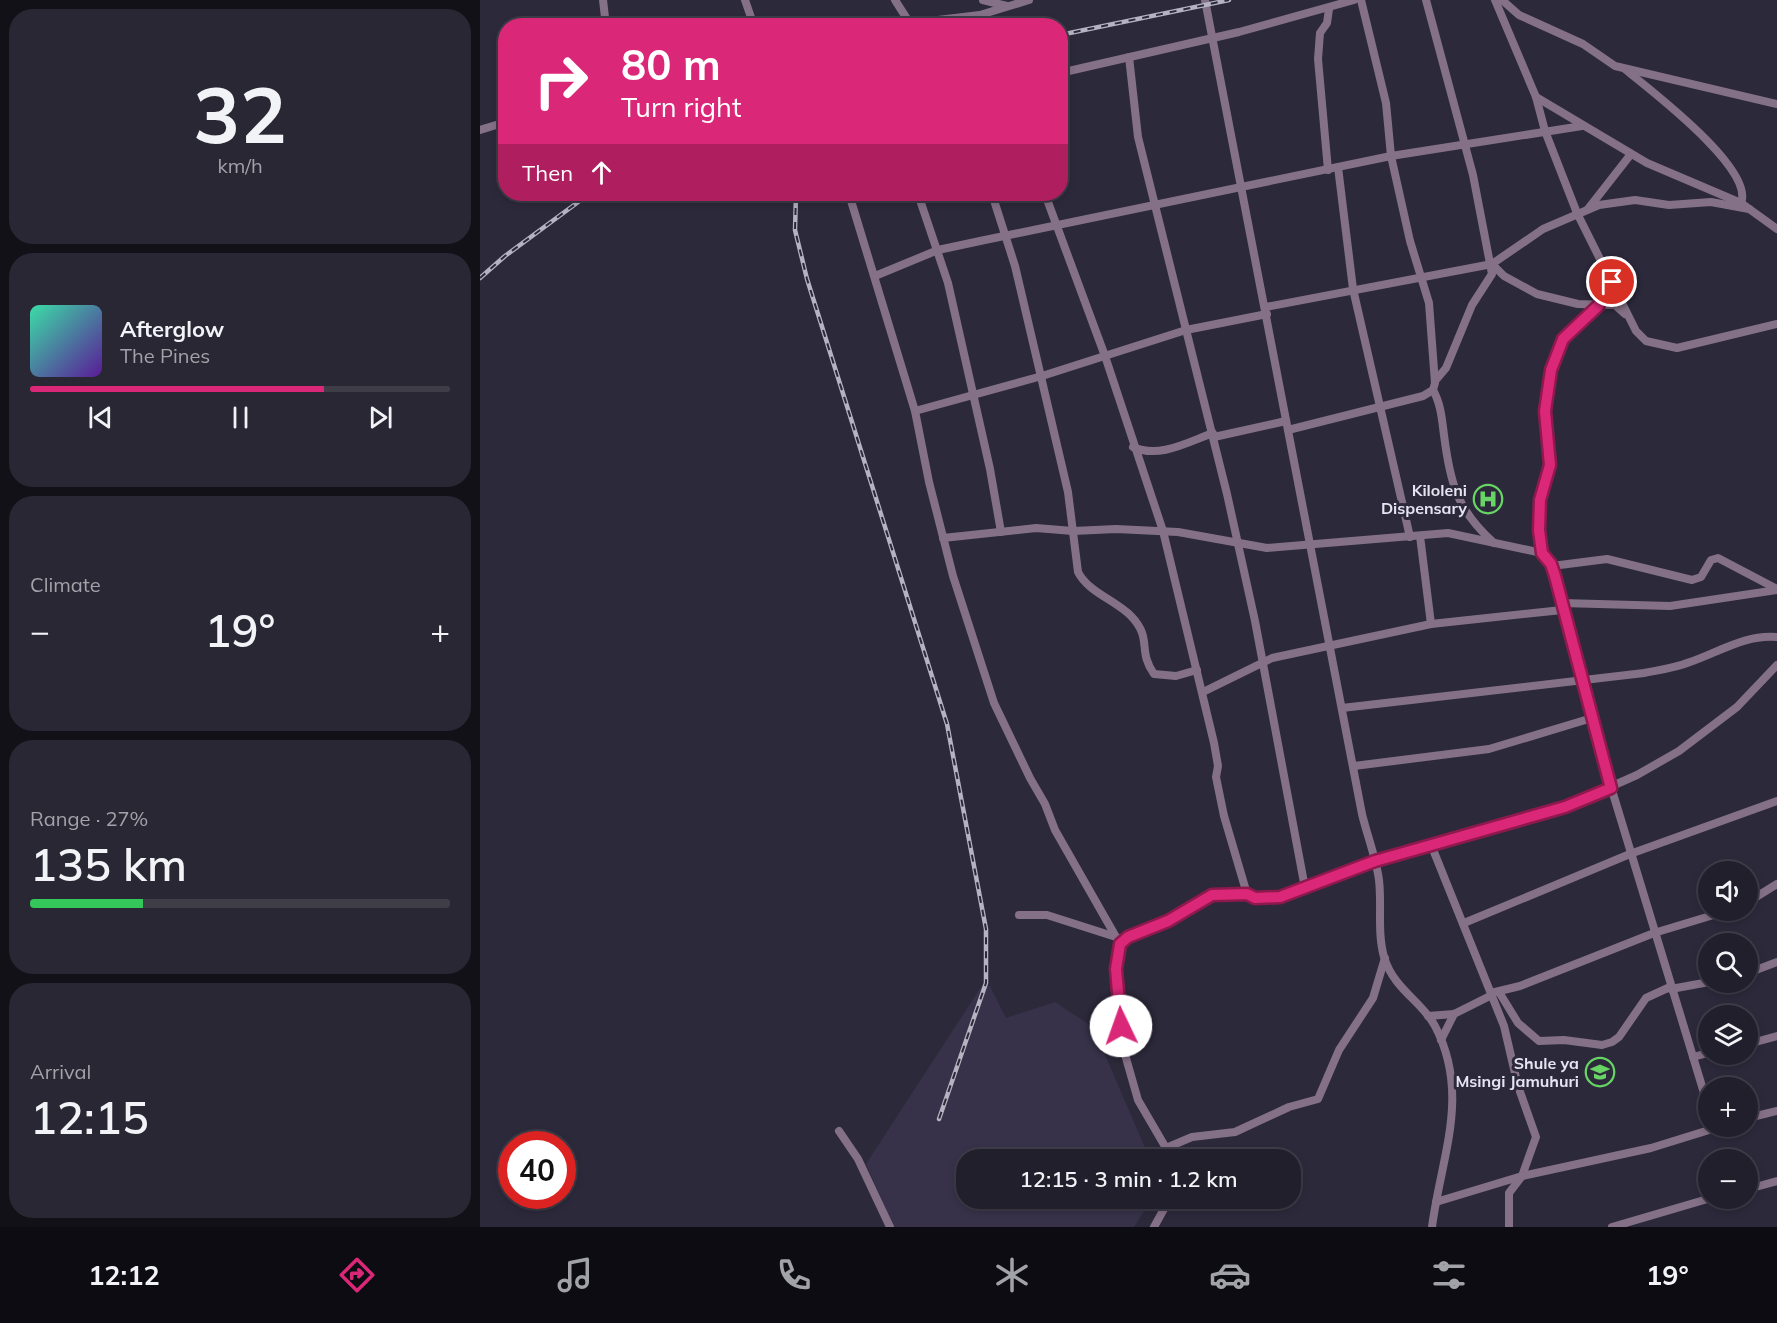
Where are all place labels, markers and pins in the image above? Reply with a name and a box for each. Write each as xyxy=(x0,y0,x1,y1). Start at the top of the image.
pin xyxy=(1586,256,1637,307)
place label: Kiloleni Dispensary xyxy=(1381,480,1467,518)
hospital icon: Kiloleni Dispensary xyxy=(1472,483,1504,515)
place label: Shule ya Msingi Jamuhuri xyxy=(1455,1053,1579,1091)
school or university icon: Shule ya Msingi Jamuhuri xyxy=(1584,1056,1616,1088)

